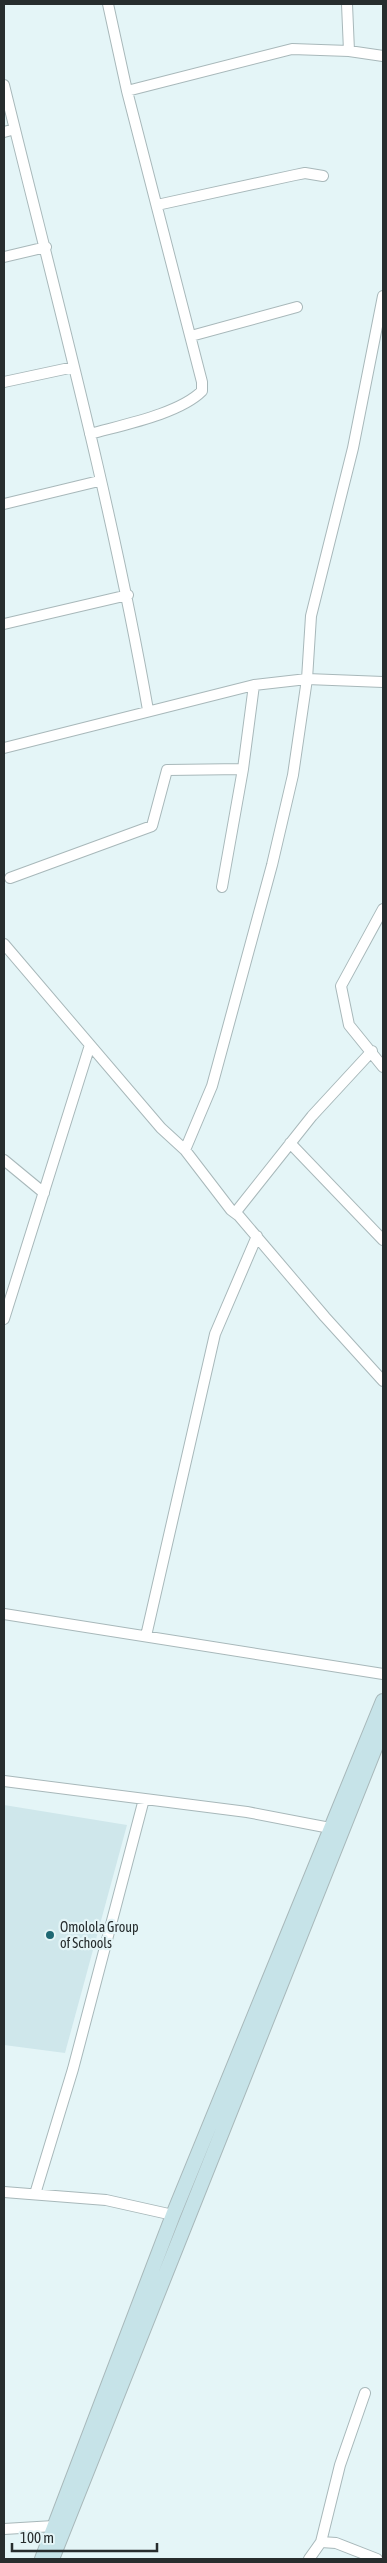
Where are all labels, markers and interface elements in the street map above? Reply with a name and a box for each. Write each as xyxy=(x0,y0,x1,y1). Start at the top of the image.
place label: Omolola Group of Schools xyxy=(60,1919,139,1951)
marker: Omolola Group of Schools xyxy=(44,1929,56,1941)
scale bar xyxy=(12,2520,158,2552)
text: 100 m xyxy=(20,2529,54,2546)

